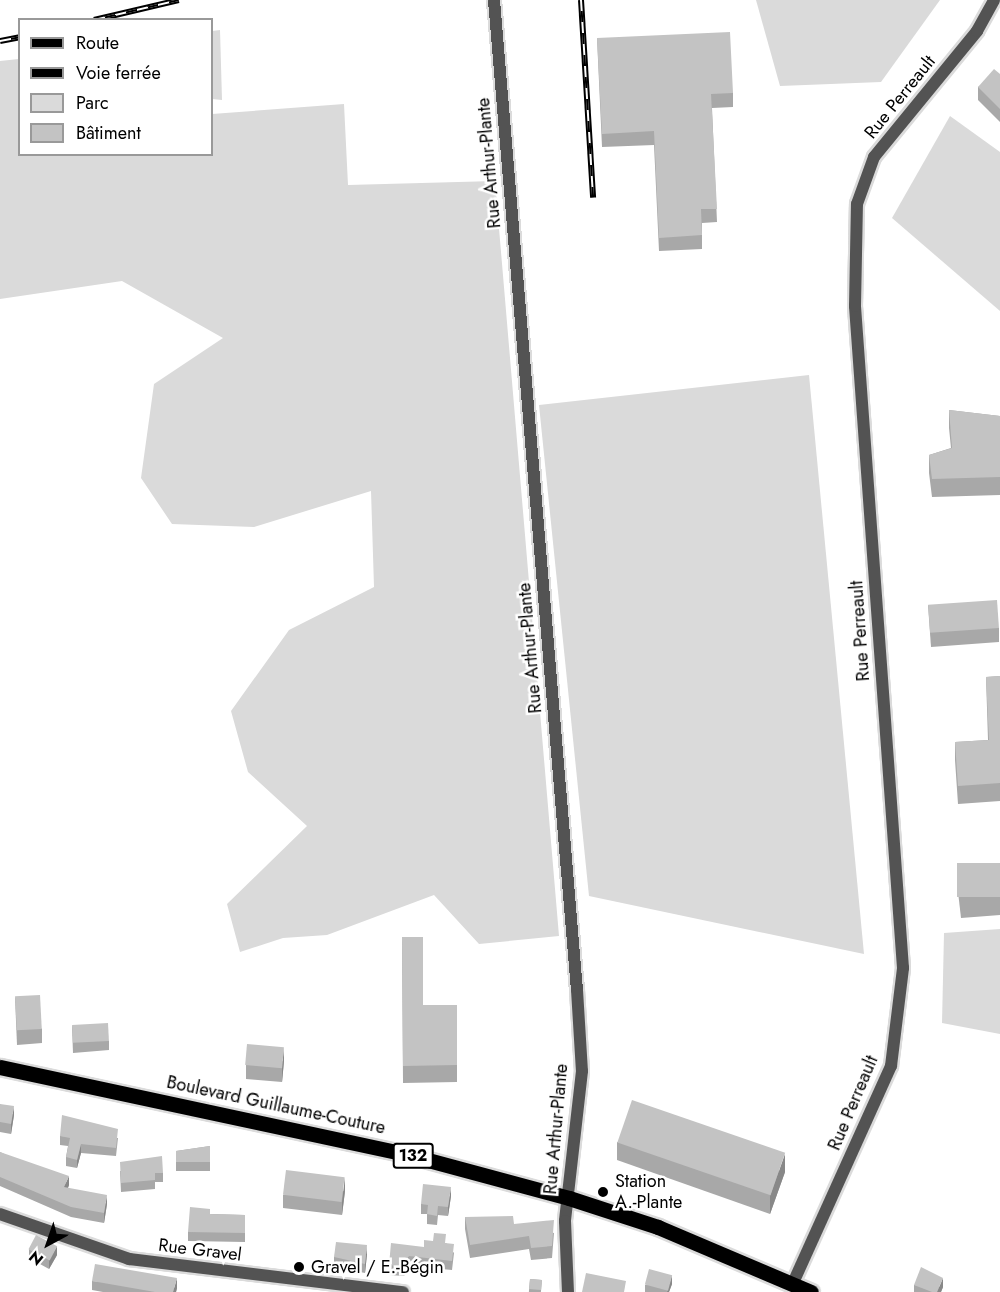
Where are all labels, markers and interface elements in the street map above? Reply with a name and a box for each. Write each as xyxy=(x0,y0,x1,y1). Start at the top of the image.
legend xyxy=(18,18,213,156)
text: Route xyxy=(76,30,119,56)
street label: Rue Perreault xyxy=(860,51,940,143)
text: Voie ferrée xyxy=(76,60,161,86)
text: Parc xyxy=(76,90,109,116)
street label: Rue Arthur-Plante xyxy=(473,97,505,229)
text: Bâtiment xyxy=(76,120,141,146)
street label: Rue Perreault xyxy=(846,580,874,682)
street label: Rue Arthur-Plante xyxy=(514,582,546,714)
street label: Rue Perreault xyxy=(823,1052,883,1154)
street label: Rue Arthur-Plante xyxy=(540,1063,572,1195)
street label: Boulevard Guillaume-Couture xyxy=(165,1071,387,1139)
road number: 132 xyxy=(392,1143,434,1169)
place label: Station A.-Plante xyxy=(615,1171,682,1214)
marker: Station A.-Plante xyxy=(596,1185,610,1199)
north arrow xyxy=(18,1214,78,1274)
street label: Rue Gravel xyxy=(157,1234,243,1266)
text: N xyxy=(24,1245,48,1271)
place label: Gravel / E.-Bégin xyxy=(311,1256,444,1278)
marker: Gravel / E.-Bégin xyxy=(292,1260,306,1274)

